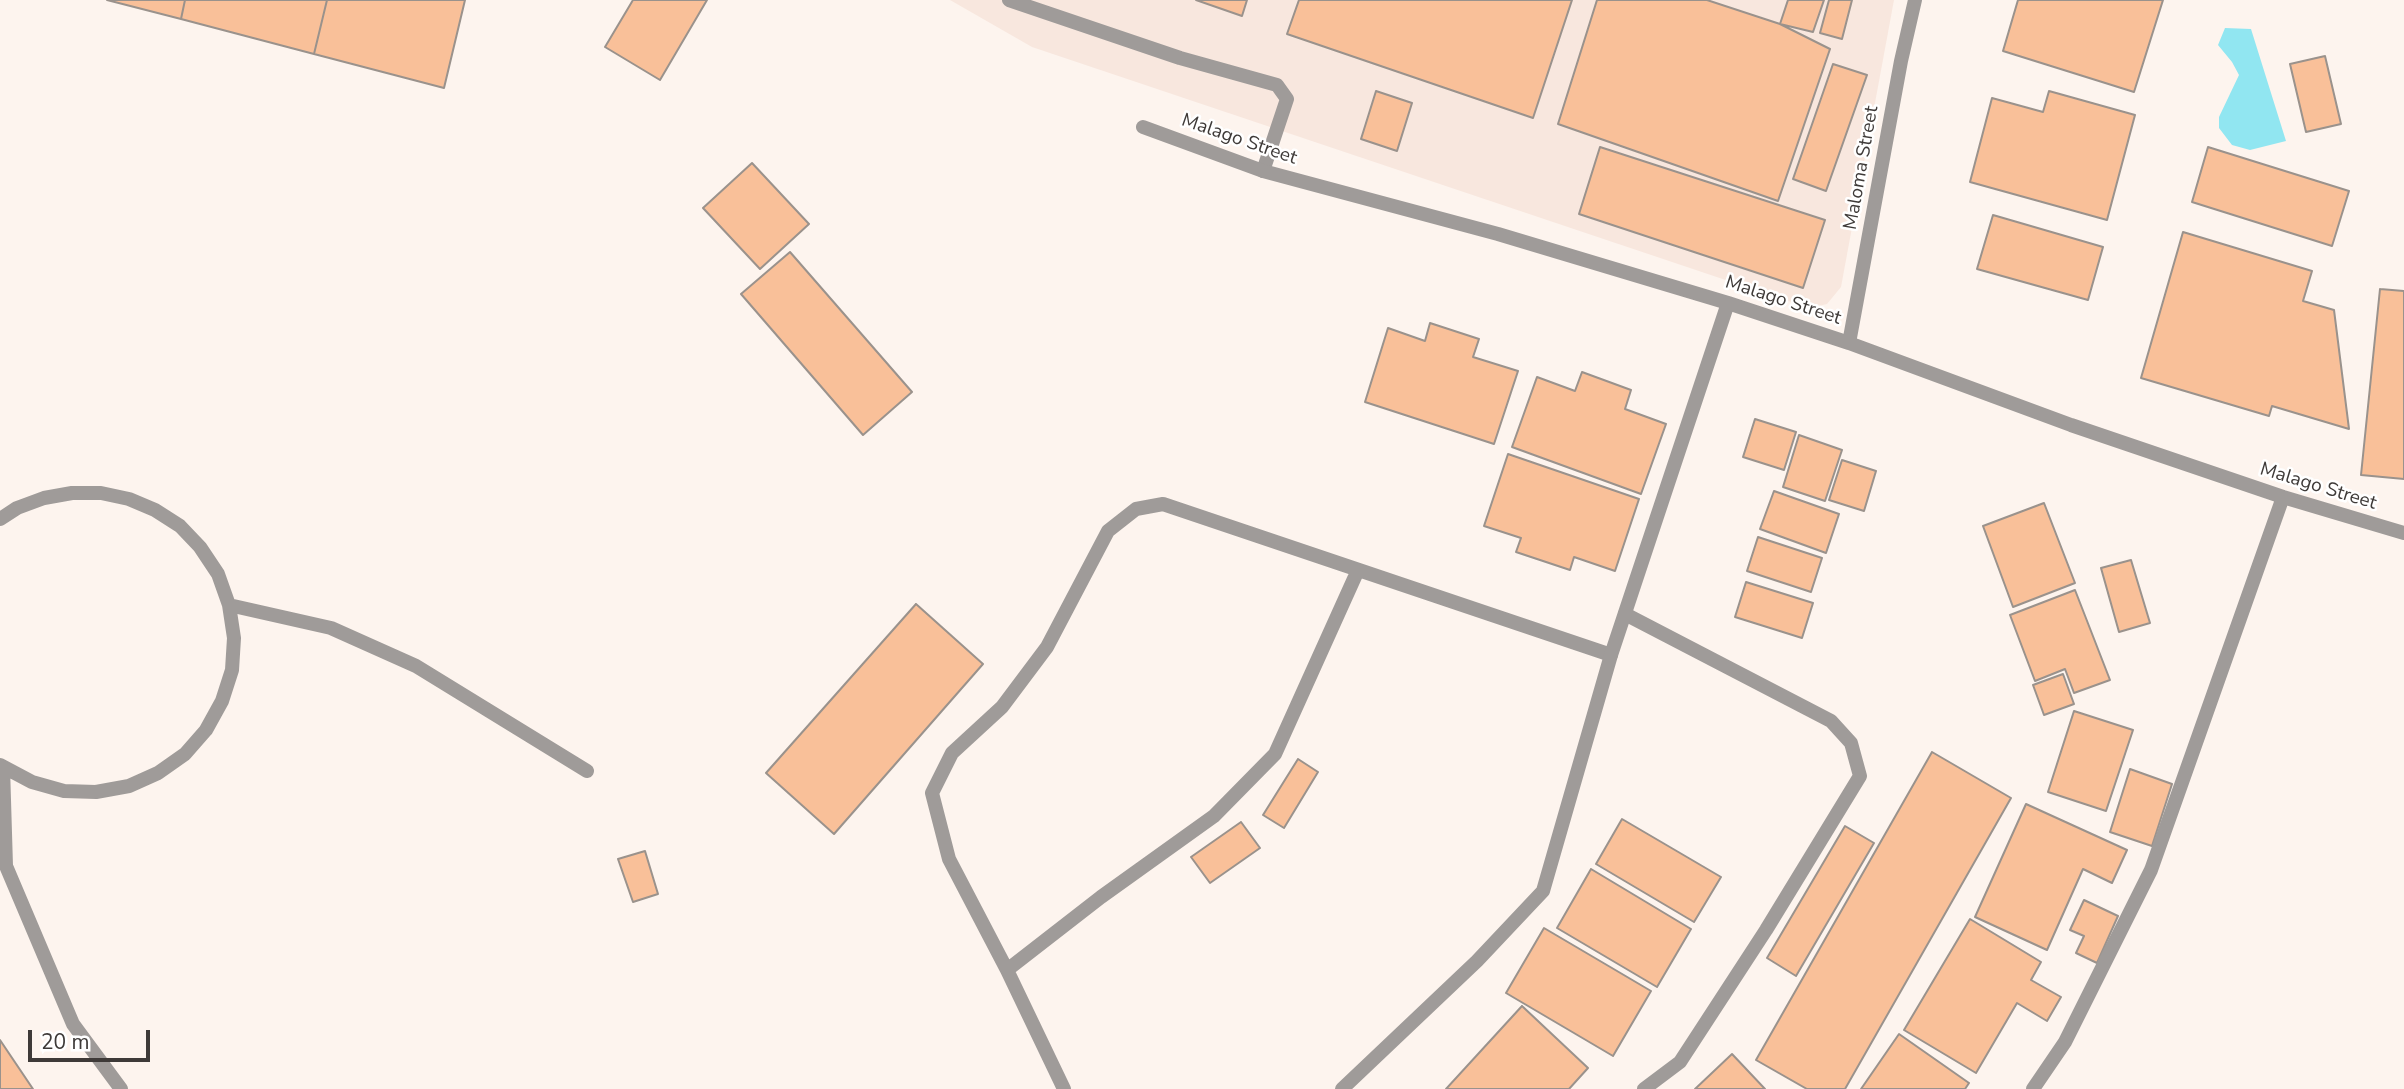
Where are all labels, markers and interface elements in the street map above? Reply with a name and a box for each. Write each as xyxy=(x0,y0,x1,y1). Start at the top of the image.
street label: Maloma Street xyxy=(1840,104,1884,232)
street label: Malago Street xyxy=(1178,110,1300,170)
street label: Malago Street xyxy=(1722,272,1844,330)
street label: Malago Street xyxy=(2257,458,2379,516)
scale bar xyxy=(32,1016,154,1060)
text: 20 m xyxy=(41,1028,90,1056)

